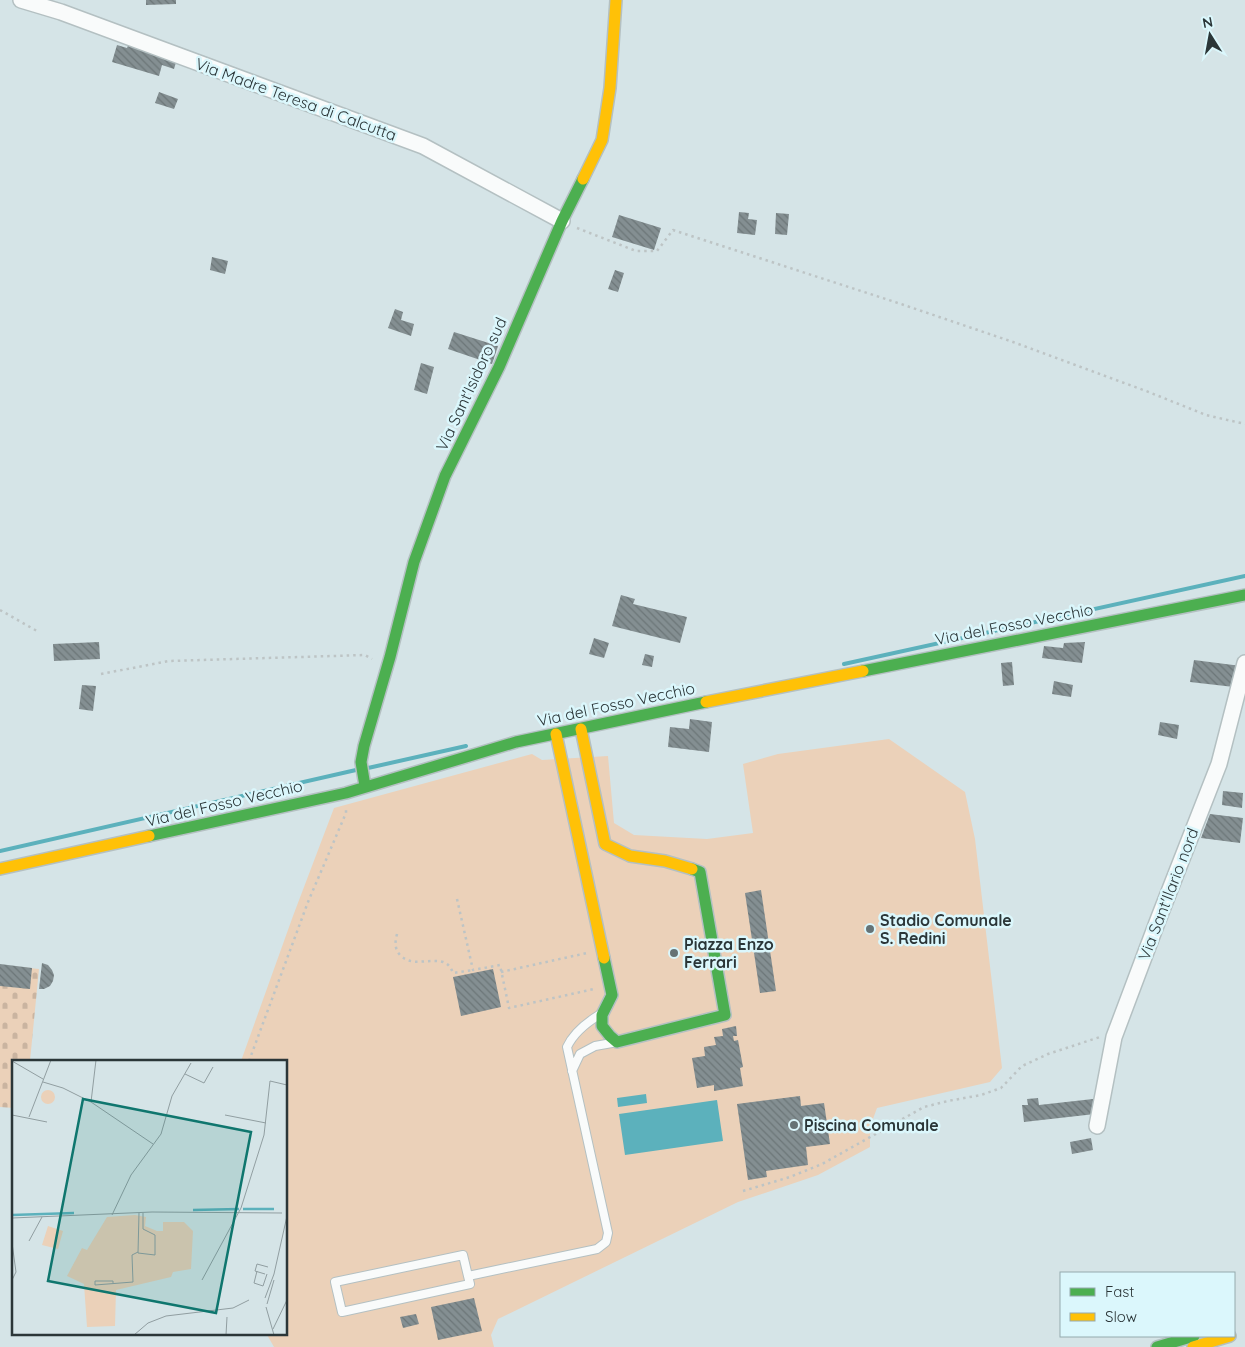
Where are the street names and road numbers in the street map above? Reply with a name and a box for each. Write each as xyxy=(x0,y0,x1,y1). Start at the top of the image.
street label: Via Madre Teresa di Calcutta xyxy=(193,53,399,145)
street label: Via Sant'Isidoro sud xyxy=(431,314,511,454)
street label: Via del Fosso Vecchio xyxy=(933,599,1095,649)
street label: Via del Fosso Vecchio xyxy=(535,678,697,730)
street label: Via del Fosso Vecchio xyxy=(144,775,304,831)
street label: Via Sant'Ilario nord xyxy=(1134,825,1202,963)

